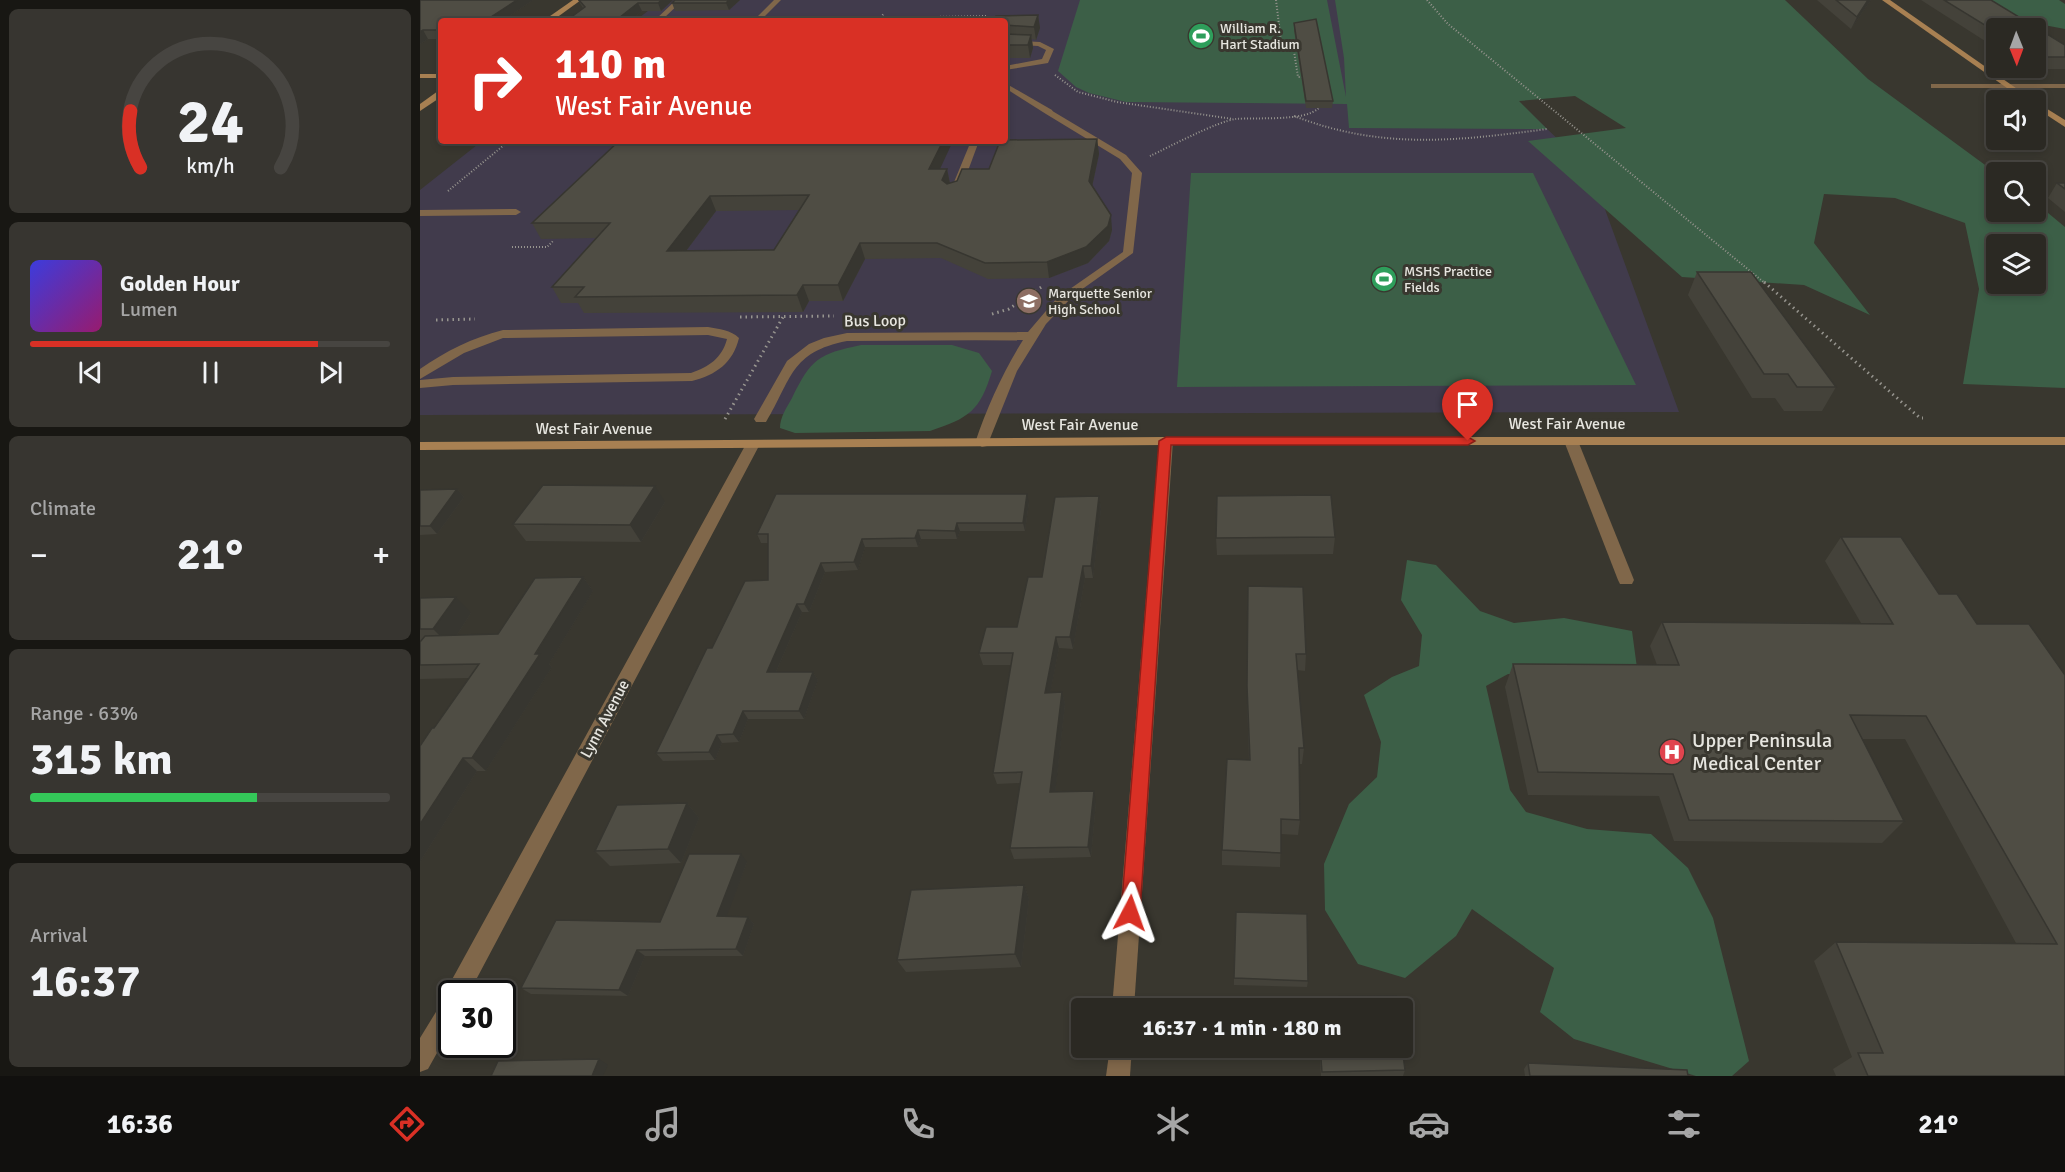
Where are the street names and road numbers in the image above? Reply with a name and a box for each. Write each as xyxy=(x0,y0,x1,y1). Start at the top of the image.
street label: Bus Loop xyxy=(844,310,906,332)
street label: West Fair Avenue xyxy=(1509,414,1625,434)
street label: West Fair Avenue xyxy=(1022,415,1138,435)
street label: West Fair Avenue xyxy=(536,419,652,439)
street label: Lynn Avenue xyxy=(576,676,634,762)

